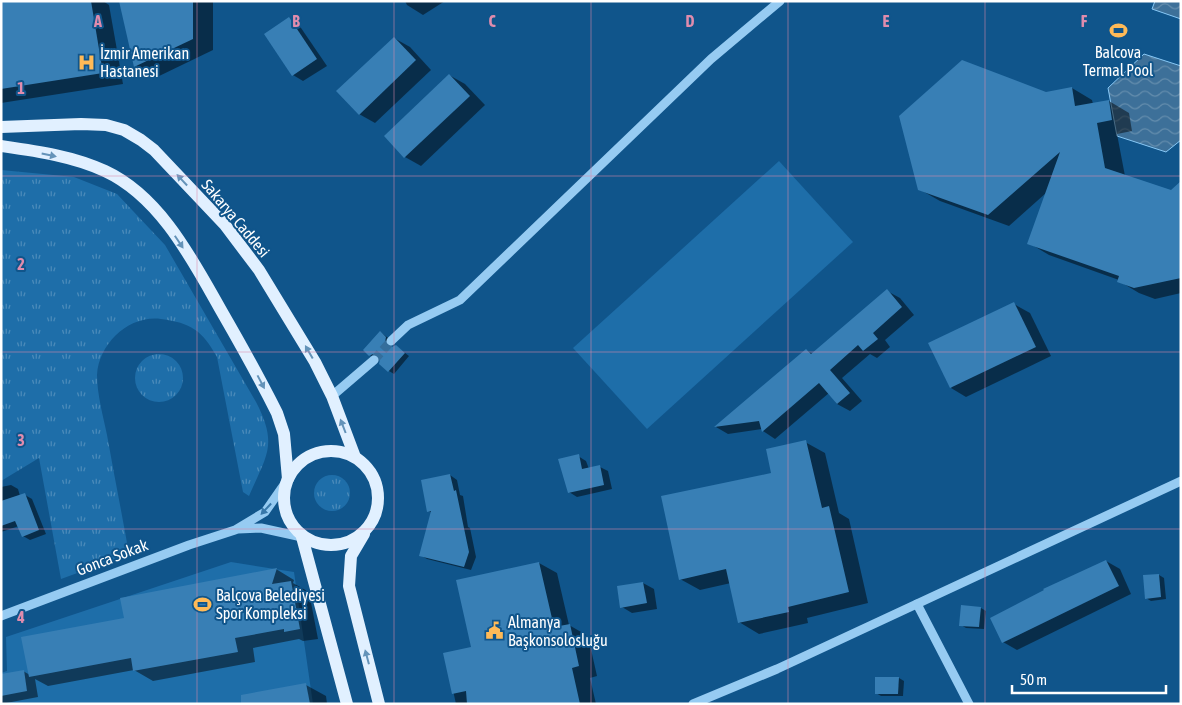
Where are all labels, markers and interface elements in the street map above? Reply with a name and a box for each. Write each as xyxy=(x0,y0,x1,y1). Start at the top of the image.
text: A xyxy=(93,12,102,30)
text: B xyxy=(292,12,300,30)
text: C xyxy=(488,12,496,30)
text: D xyxy=(686,12,695,30)
text: E xyxy=(883,12,890,30)
text: F xyxy=(1081,12,1088,30)
sports icon: Balcova Termal Pool xyxy=(1108,20,1128,40)
place label: Balcova Termal Pool xyxy=(1083,43,1154,79)
place label: İzmir Amerikan Hastanesi xyxy=(100,44,189,80)
hospital icon: İzmir Amerikan Hastanesi xyxy=(76,52,96,72)
text: 1 xyxy=(17,79,25,97)
one-way arrow xyxy=(42,151,58,159)
one-way arrow xyxy=(176,174,188,186)
street label: Sakarya Caddesi xyxy=(198,176,274,261)
one-way arrow xyxy=(174,236,184,249)
text: 2 xyxy=(17,255,25,273)
one-way arrow xyxy=(305,345,313,360)
one-way arrow xyxy=(257,376,266,389)
one-way arrow xyxy=(339,418,347,433)
text: 3 xyxy=(17,431,25,449)
one-way arrow xyxy=(260,503,272,515)
street label: Gonca Sokak xyxy=(74,535,150,579)
place label: Balçova Belediyesi Spor Kompleksi xyxy=(216,586,325,623)
sports icon: Balçova Belediyesi Spor Kompleksi xyxy=(192,594,212,614)
text: 4 xyxy=(16,608,25,626)
place label: Almanya Başkonsolosluğu xyxy=(508,613,608,650)
public building icon: Almanya Başkonsolosluğu xyxy=(484,621,504,641)
one-way arrow xyxy=(363,649,371,664)
scale bar xyxy=(1012,662,1166,694)
text: 50 m xyxy=(1020,671,1047,688)

